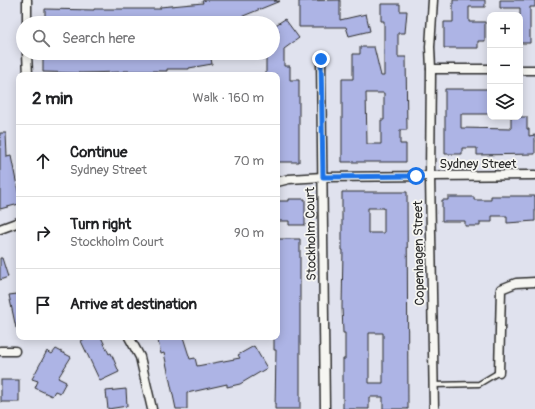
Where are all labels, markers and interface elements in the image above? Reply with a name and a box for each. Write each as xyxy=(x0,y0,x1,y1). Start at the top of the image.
map controls xyxy=(487,12,523,120)
button: + xyxy=(487,12,523,48)
search box xyxy=(16,16,280,60)
icon: search xyxy=(30,27,52,49)
text: Search here xyxy=(62,29,135,48)
button: − xyxy=(487,48,523,84)
route end xyxy=(312,50,330,68)
button: layers xyxy=(487,84,523,120)
text: 2 min xyxy=(32,88,73,109)
text: Walk · 160 m xyxy=(193,90,264,106)
text: Continue xyxy=(70,143,128,162)
icon: ahead xyxy=(32,150,54,172)
text: 70 m xyxy=(234,153,264,169)
street label: Sydney Street xyxy=(440,156,517,172)
text: Sydney Street xyxy=(70,162,147,178)
route start xyxy=(407,167,425,185)
street label: Stockholm Court xyxy=(302,186,320,281)
street label: Copenhagen Street xyxy=(410,200,428,306)
text: Turn right xyxy=(70,215,131,234)
icon: right xyxy=(32,222,54,244)
text: 90 m xyxy=(234,225,264,241)
text: Stockholm Court xyxy=(70,234,164,250)
icon: arrive xyxy=(32,294,54,316)
text: Arrive at destination xyxy=(70,295,197,314)

